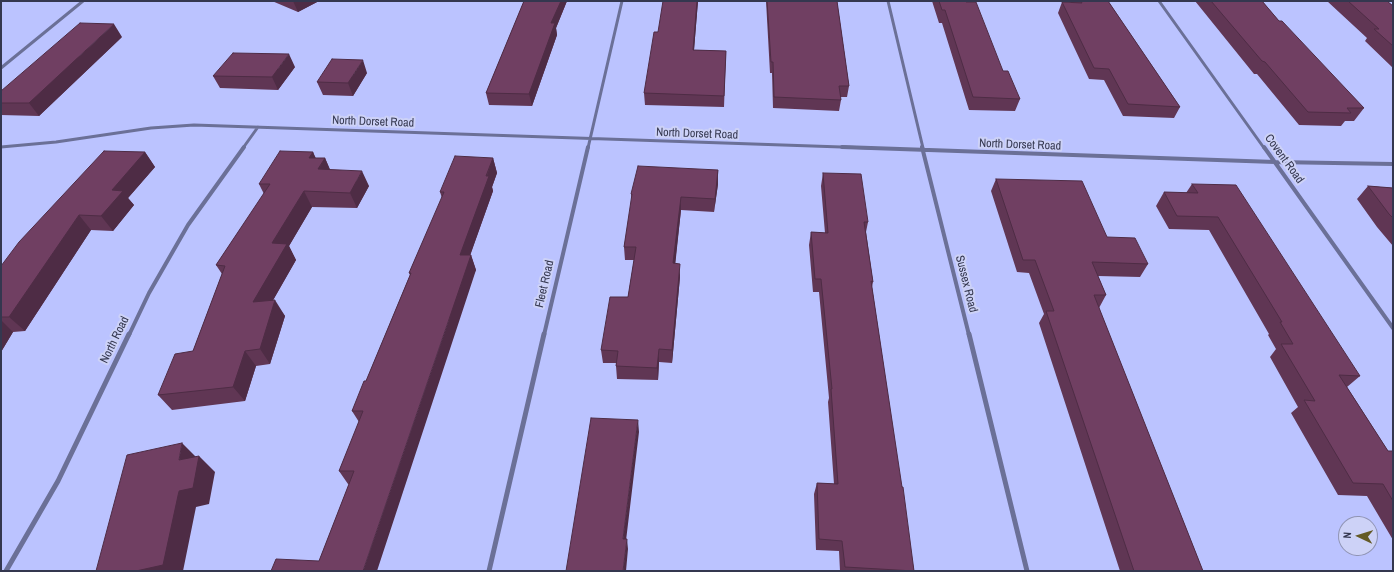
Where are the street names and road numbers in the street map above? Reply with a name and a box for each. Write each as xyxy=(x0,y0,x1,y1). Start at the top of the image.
street label: North Dorset Road xyxy=(332,113,414,131)
street label: North Dorset Road xyxy=(656,125,738,143)
street label: Covent Road xyxy=(1261,132,1307,186)
street label: North Dorset Road xyxy=(979,136,1061,154)
street label: Sussex Road xyxy=(952,254,980,314)
street label: Fleet Road xyxy=(533,259,557,309)
street label: North Road xyxy=(98,314,132,366)

